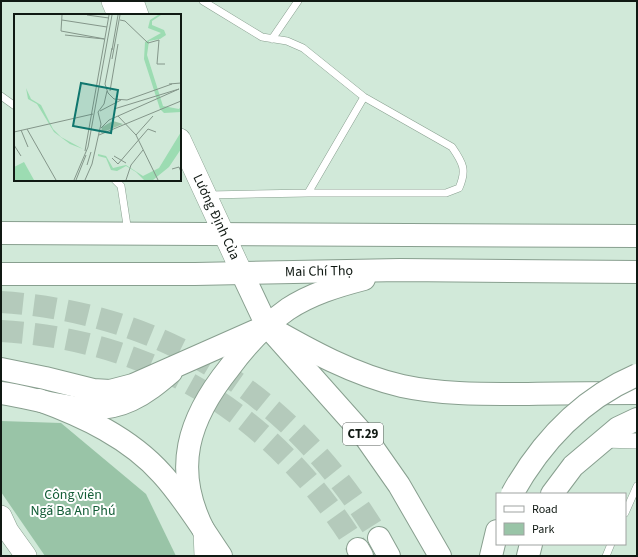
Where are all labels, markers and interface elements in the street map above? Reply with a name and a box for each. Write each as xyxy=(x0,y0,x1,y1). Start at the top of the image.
inset map xyxy=(14,14,181,181)
street label: Lương Định Của xyxy=(188,171,245,263)
street label: Mai Chí Thọ xyxy=(285,261,353,282)
road number: CT.29 xyxy=(343,423,383,445)
park label: Công viên Ngã Ba An Phú xyxy=(30,485,116,521)
legend xyxy=(496,493,626,545)
text: Road xyxy=(532,501,558,518)
text: Park xyxy=(532,521,554,538)

